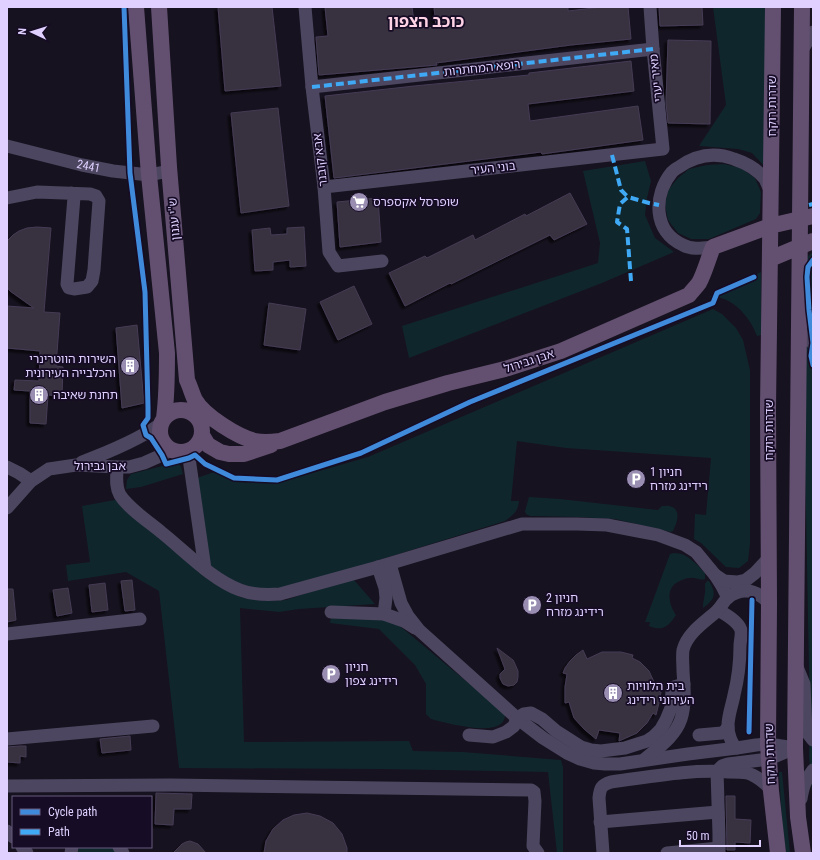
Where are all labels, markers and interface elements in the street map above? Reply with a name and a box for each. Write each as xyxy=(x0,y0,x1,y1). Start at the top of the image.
north arrow xyxy=(12,12,52,52)
district label: כוכב הצפון xyxy=(388,12,464,31)
text: N xyxy=(16,27,29,35)
street label: מאיר יערי xyxy=(647,53,665,103)
street label: רופא המחתרות xyxy=(443,57,521,79)
street label: שדרות רוקח xyxy=(765,75,779,137)
street label: אבא קובנר xyxy=(310,132,330,187)
street label: 2441 xyxy=(75,157,101,175)
street label: בוני העיר xyxy=(470,159,516,177)
supermarket icon: שופרסל אקספרס xyxy=(348,191,370,213)
place label: שופרסל אקספרס xyxy=(373,195,459,209)
street label: ש''י עגנון xyxy=(165,197,183,241)
street label: אבן גבירול xyxy=(502,346,556,376)
place label: השירות הווטרינרי והכלבייה העירונית xyxy=(25,352,116,380)
building icon: השירות הווטרינרי והכלבייה העירונית xyxy=(119,355,141,377)
building icon: תחנת שאיבה xyxy=(28,384,50,406)
place label: תחנת שאיבה xyxy=(53,388,118,402)
street label: שדרות רוקח xyxy=(762,399,776,461)
street label: אבן גבירול xyxy=(74,459,126,473)
place label: 1 חניון רידינג מזרח xyxy=(650,465,708,493)
parking icon: 1 חניון רידינג מזרח xyxy=(625,468,647,490)
place label: 2 חניון רידינג מזרח xyxy=(546,591,604,619)
parking icon: 2 חניון רידינג מזרח xyxy=(521,594,543,616)
place label: חניון רידינג צפון xyxy=(345,660,398,688)
parking icon: חניון רידינג צפון xyxy=(320,663,342,685)
place label: בית הלוויות העירוני רידינג xyxy=(627,679,694,707)
building icon: בית הלוויות העירוני רידינג xyxy=(602,682,624,704)
street label: שדרות רוקח xyxy=(762,723,778,785)
legend xyxy=(12,796,152,848)
text: Cycle path xyxy=(48,805,98,819)
scale bar xyxy=(680,822,760,848)
text: Path xyxy=(48,825,70,839)
text: 50 m xyxy=(686,829,710,843)

